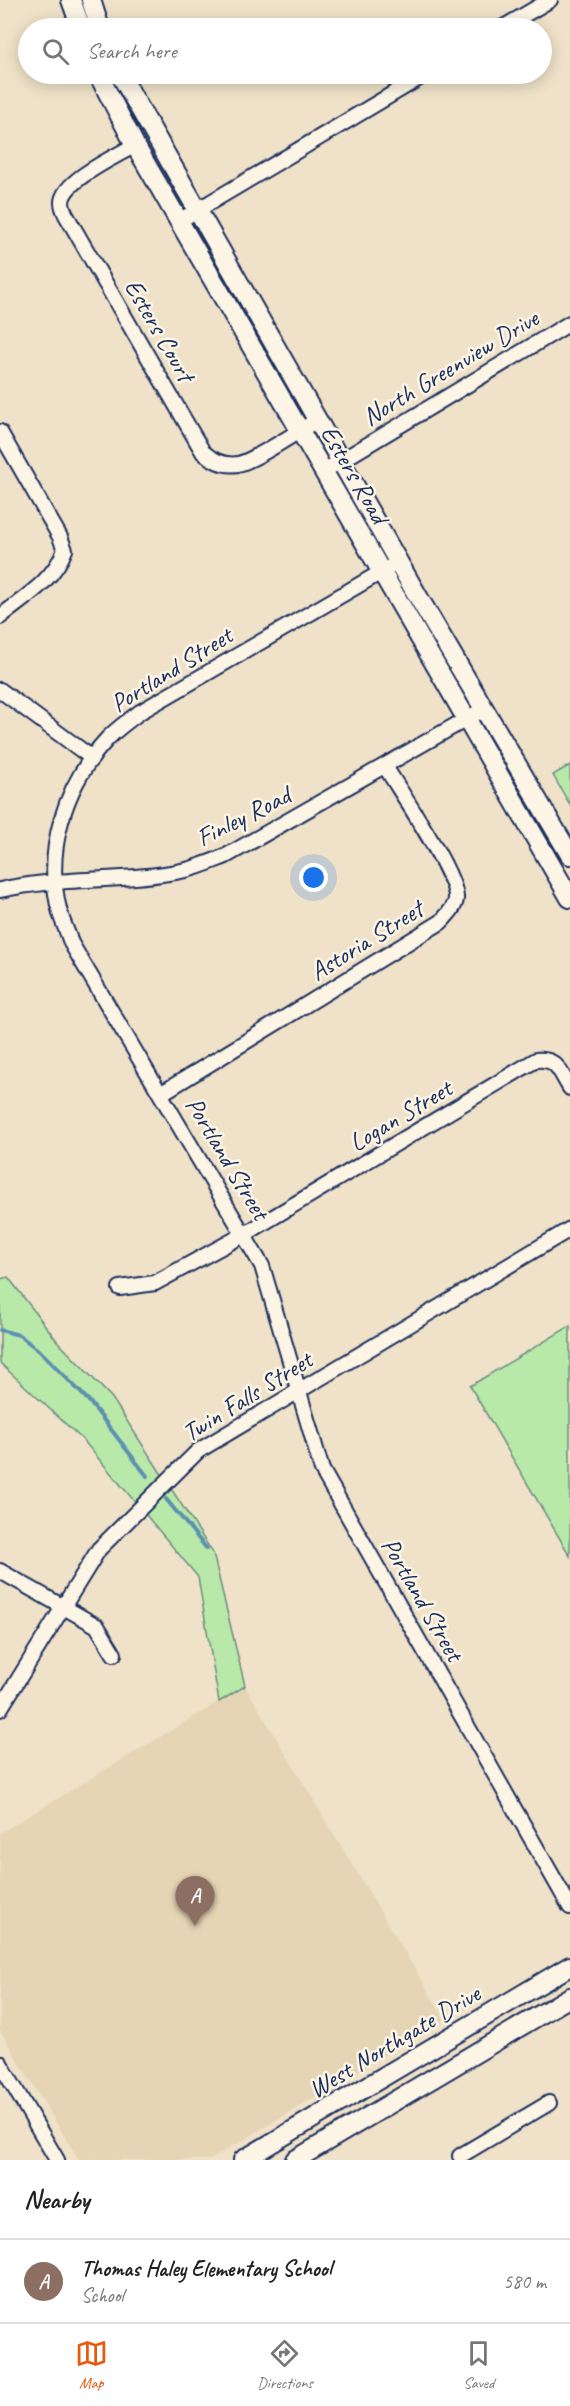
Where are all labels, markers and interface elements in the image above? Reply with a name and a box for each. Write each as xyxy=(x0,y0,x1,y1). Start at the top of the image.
search box xyxy=(18,18,552,84)
icon: search xyxy=(39,35,72,68)
text: Search here xyxy=(87,37,177,65)
street label: Esters Court xyxy=(117,273,204,390)
street label: North Greenview Drive xyxy=(356,301,546,433)
street label: Esters Road xyxy=(313,419,398,533)
street label: Portland Street xyxy=(104,618,240,720)
street label: Finley Road xyxy=(191,777,299,854)
your location xyxy=(299,863,328,892)
street label: Astoria Street xyxy=(304,891,432,988)
street label: Logan Street xyxy=(343,1071,460,1159)
street label: Portland Street xyxy=(178,1091,278,1228)
street label: Twin Falls Street xyxy=(176,1342,320,1449)
street label: Portland Street xyxy=(374,1531,472,1669)
pin: A xyxy=(176,1876,214,1926)
street label: West Northgate Drive xyxy=(302,1976,487,2106)
text: Nearby xyxy=(24,2183,89,2216)
text: Thomas Haley Elementary School xyxy=(81,2255,332,2283)
text: A xyxy=(38,2269,49,2294)
text: 580 m xyxy=(503,2269,546,2294)
text: School xyxy=(81,2283,124,2308)
tab: Map xyxy=(75,2337,108,2393)
tab: Directions xyxy=(257,2337,313,2393)
tab: Saved xyxy=(462,2337,495,2393)

